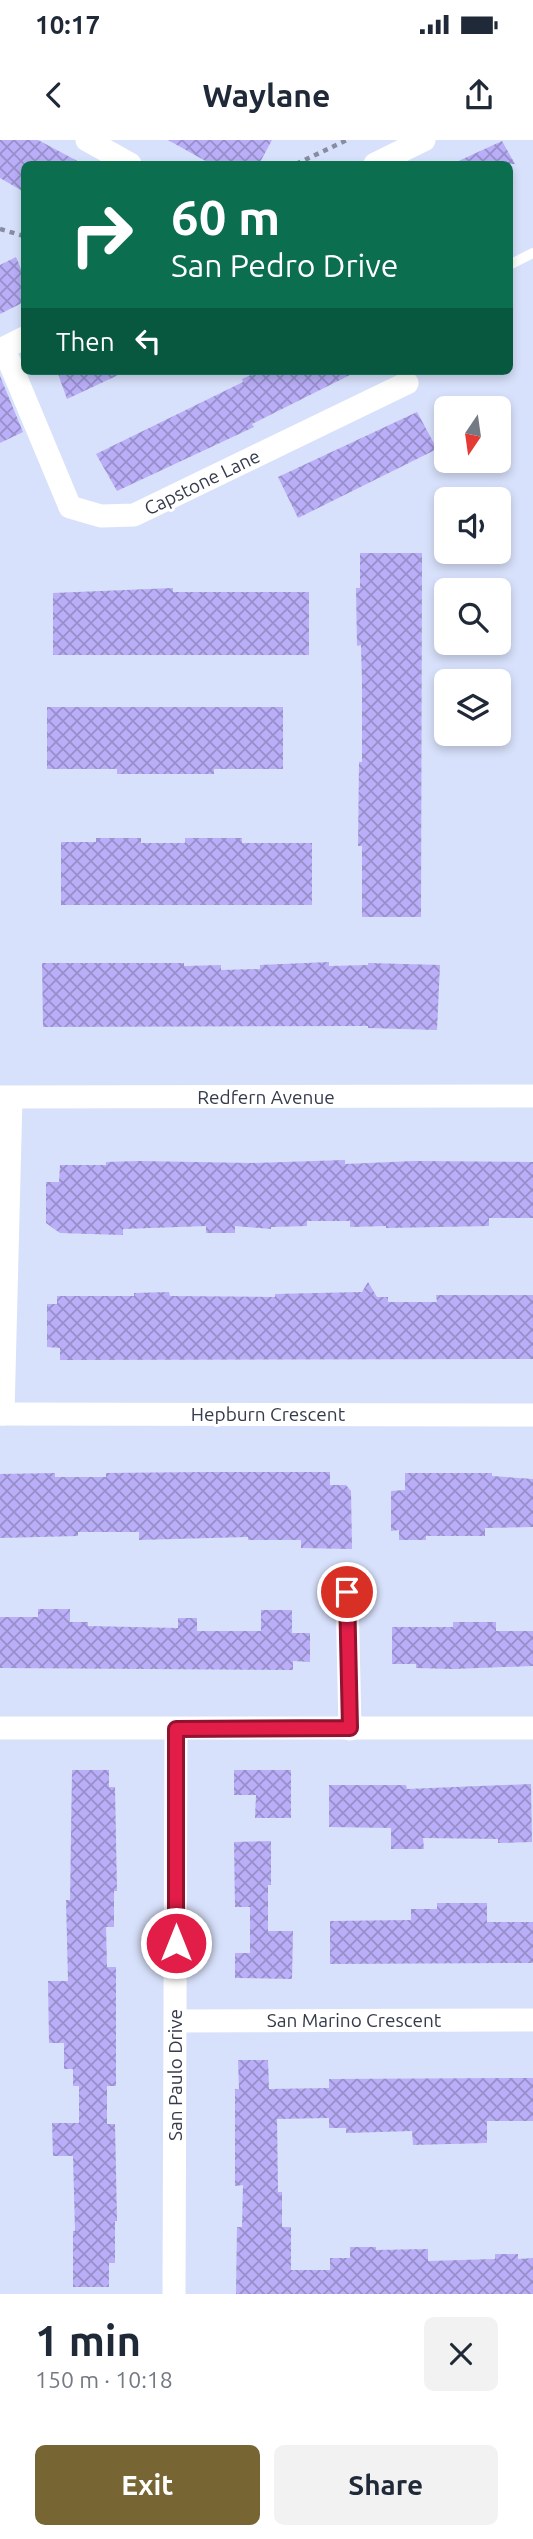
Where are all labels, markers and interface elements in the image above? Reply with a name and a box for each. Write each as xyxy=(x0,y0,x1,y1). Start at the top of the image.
text: 10:17 xyxy=(35,10,100,39)
icon: back xyxy=(35,76,73,114)
icon: share xyxy=(460,76,498,114)
text: Waylane xyxy=(203,77,330,113)
icon: right xyxy=(56,189,147,280)
text: 60 m xyxy=(171,189,280,244)
text: San Pedro Drive xyxy=(171,247,399,283)
icon: left xyxy=(129,322,167,360)
text: Then xyxy=(56,327,115,356)
north arrow xyxy=(434,396,511,472)
map controls xyxy=(434,396,511,746)
street label: Capstone Lane xyxy=(141,445,263,519)
button: sound xyxy=(434,487,511,564)
button: search xyxy=(434,578,511,655)
button: layers xyxy=(434,669,511,746)
street label: Redfern Avenue xyxy=(197,1086,335,1108)
street label: Hepburn Crescent xyxy=(191,1403,346,1425)
pin xyxy=(317,1562,377,1622)
icon: arrive xyxy=(328,1573,366,1611)
position arrow xyxy=(139,1906,213,1980)
street label: San Paulo Drive xyxy=(164,2009,186,2141)
street label: San Marino Crescent xyxy=(267,2009,442,2031)
text: 1 min xyxy=(35,2317,141,2364)
button: close xyxy=(424,2317,498,2391)
text: 150 m · 10:18 xyxy=(35,2367,173,2392)
button: Exit xyxy=(35,2445,260,2525)
button: Share xyxy=(274,2445,498,2525)

